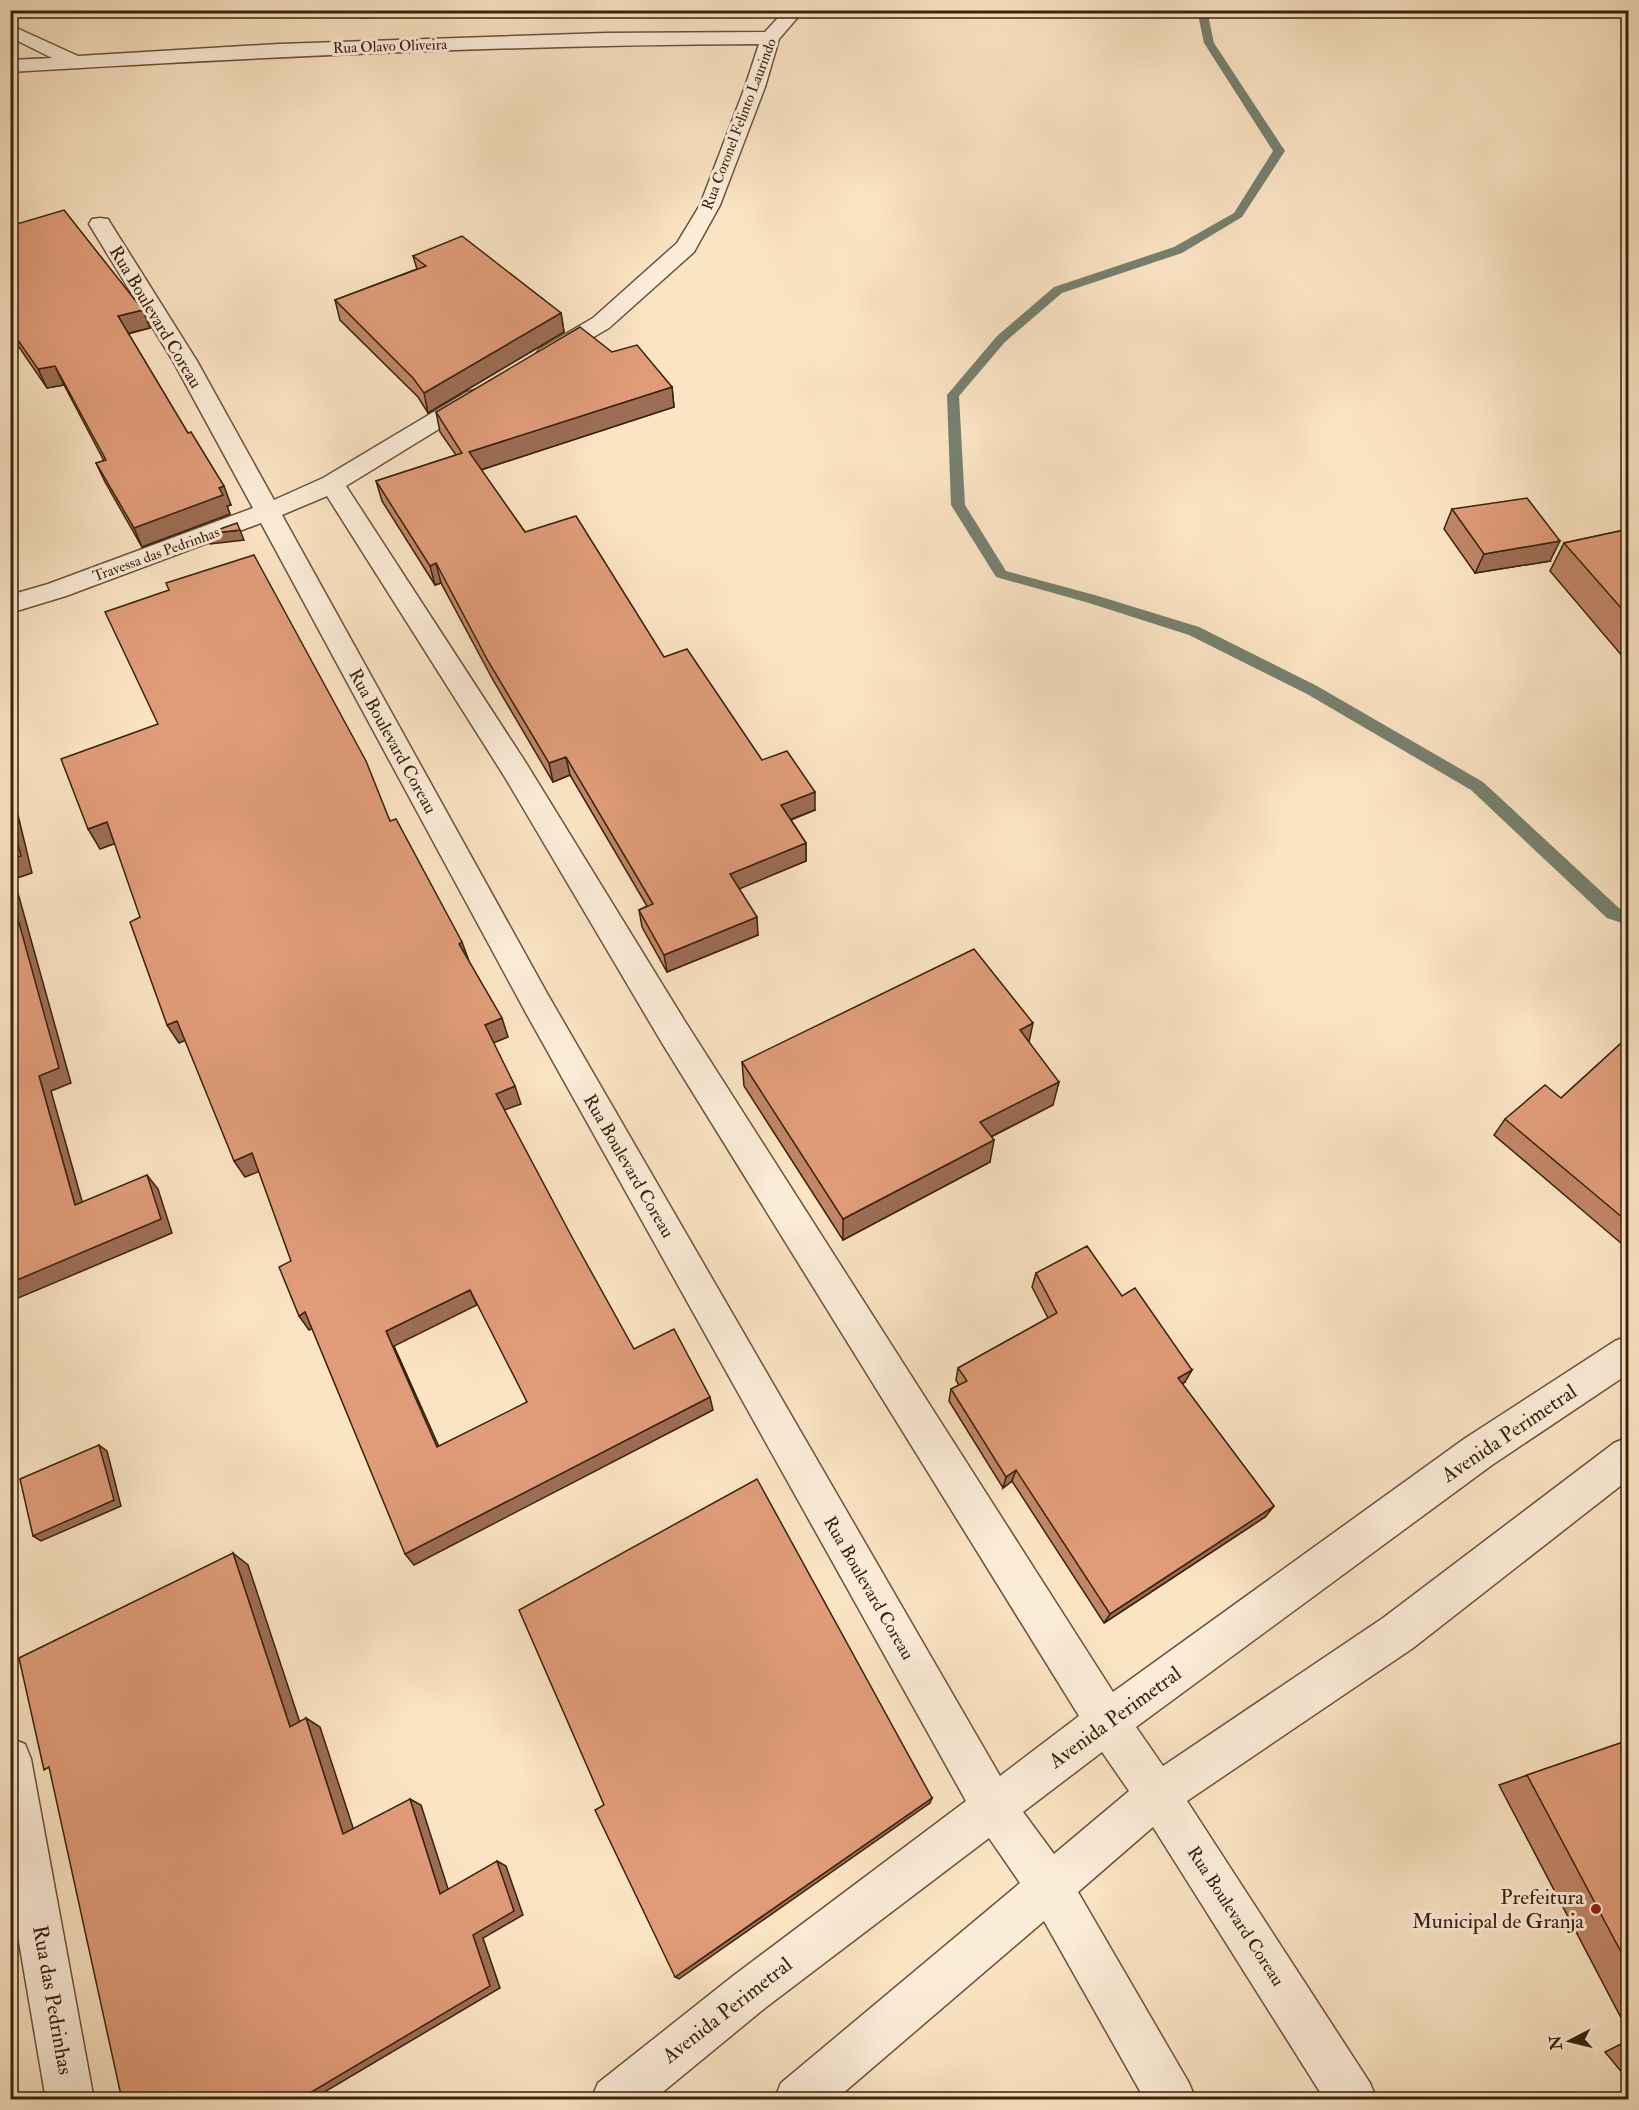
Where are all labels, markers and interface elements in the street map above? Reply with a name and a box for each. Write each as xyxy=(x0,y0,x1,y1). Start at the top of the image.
street label: Rua Olavo Oliveira xyxy=(332,35,448,58)
street label: Rua Coronel Felinto Laurindo xyxy=(698,36,781,213)
street label: Rua Boulevard Coreau xyxy=(104,242,207,393)
street label: Travessa das Pedrinhas xyxy=(90,523,222,586)
street label: Rua Boulevard Coreau xyxy=(343,665,442,818)
street label: Rua Boulevard Coreau xyxy=(578,1090,679,1242)
street label: Avenida Perimetral xyxy=(1436,1378,1583,1489)
street label: Rua Boulevard Coreau xyxy=(818,1512,919,1664)
street label: Avenida Perimetral xyxy=(1043,1660,1188,1775)
street label: Rua Boulevard Coreau xyxy=(1182,1842,1289,1991)
place label: Prefeitura Municipal de Granja xyxy=(1412,1884,1584,1935)
marker: Prefeitura Municipal de Granja xyxy=(1589,1902,1603,1916)
street label: Rua das Pedrinhas xyxy=(26,1923,79,2077)
street label: Avenida Perimetral xyxy=(656,1951,798,2070)
north arrow xyxy=(1540,2011,1600,2071)
text: N xyxy=(1545,2034,1567,2052)

